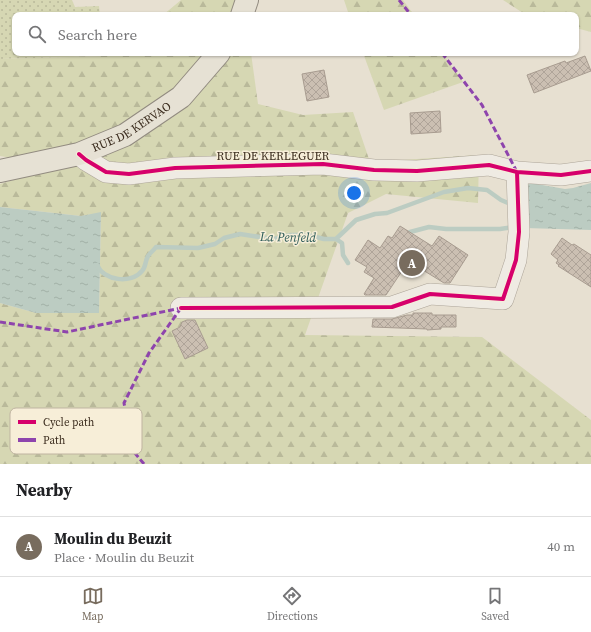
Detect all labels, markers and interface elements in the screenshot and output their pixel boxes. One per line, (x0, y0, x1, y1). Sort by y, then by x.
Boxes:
search box (12, 12, 579, 56)
icon: search (26, 23, 48, 45)
text: Search here (58, 24, 137, 45)
street label: RUE DE KERVAO (89, 98, 174, 156)
street label: RUE DE KERLEGUER (217, 148, 330, 164)
your location (344, 183, 364, 203)
water label: La Penfeld (259, 228, 317, 246)
pin: A (399, 248, 425, 278)
legend (10, 408, 142, 454)
text: Cycle path (43, 415, 95, 430)
text: Path (43, 433, 66, 448)
text: Nearby (16, 478, 72, 502)
text: Moulin du Beuzit (54, 528, 172, 549)
text: A (25, 538, 33, 555)
text: 40 m (547, 538, 575, 555)
text: Place · Moulin du Beuzit (54, 549, 194, 566)
tab: Map (82, 585, 104, 624)
tab: Directions (267, 585, 318, 624)
tab: Saved (481, 585, 509, 624)

